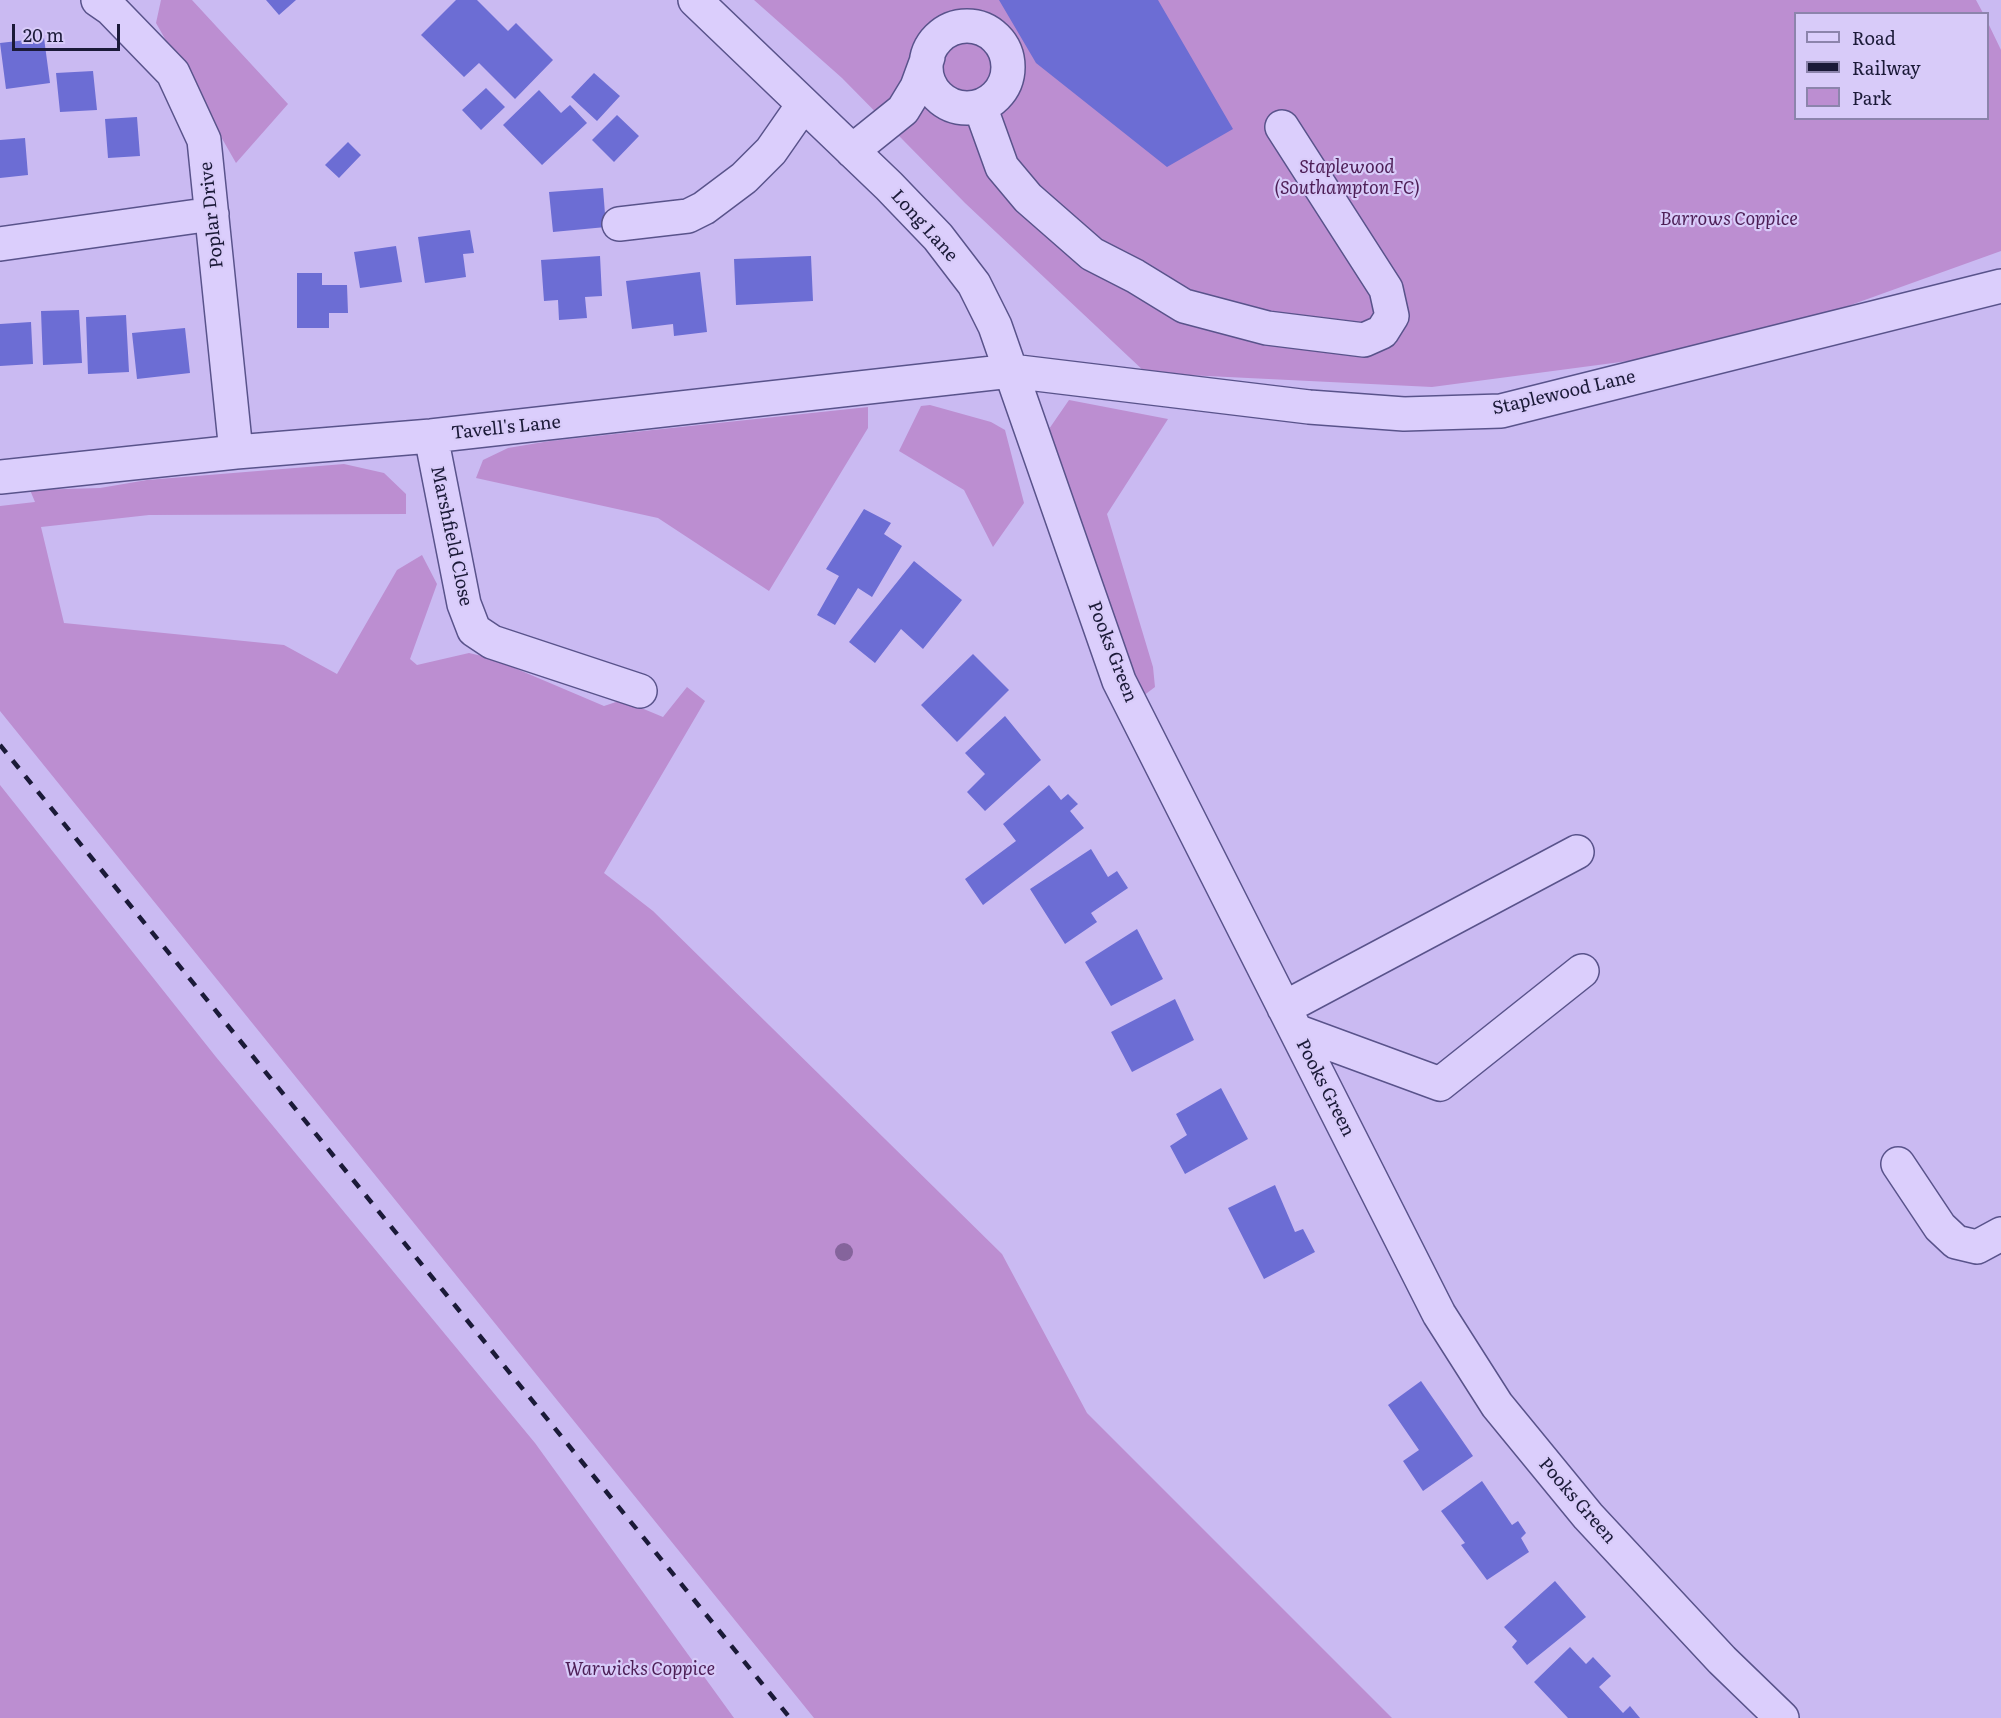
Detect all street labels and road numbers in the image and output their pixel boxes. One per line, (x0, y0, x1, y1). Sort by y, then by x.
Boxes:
street label: Poplar Drive (196, 161, 228, 269)
street label: Long Lane (886, 186, 962, 266)
street label: Staplewood Lane (1490, 366, 1638, 420)
street label: Tavell's Lane (450, 412, 562, 444)
street label: Marshfield Close (426, 464, 476, 608)
street label: Pooks Green (1083, 598, 1141, 706)
street label: Pooks Green (1291, 1036, 1359, 1140)
street label: Pooks Green (1534, 1454, 1620, 1548)

